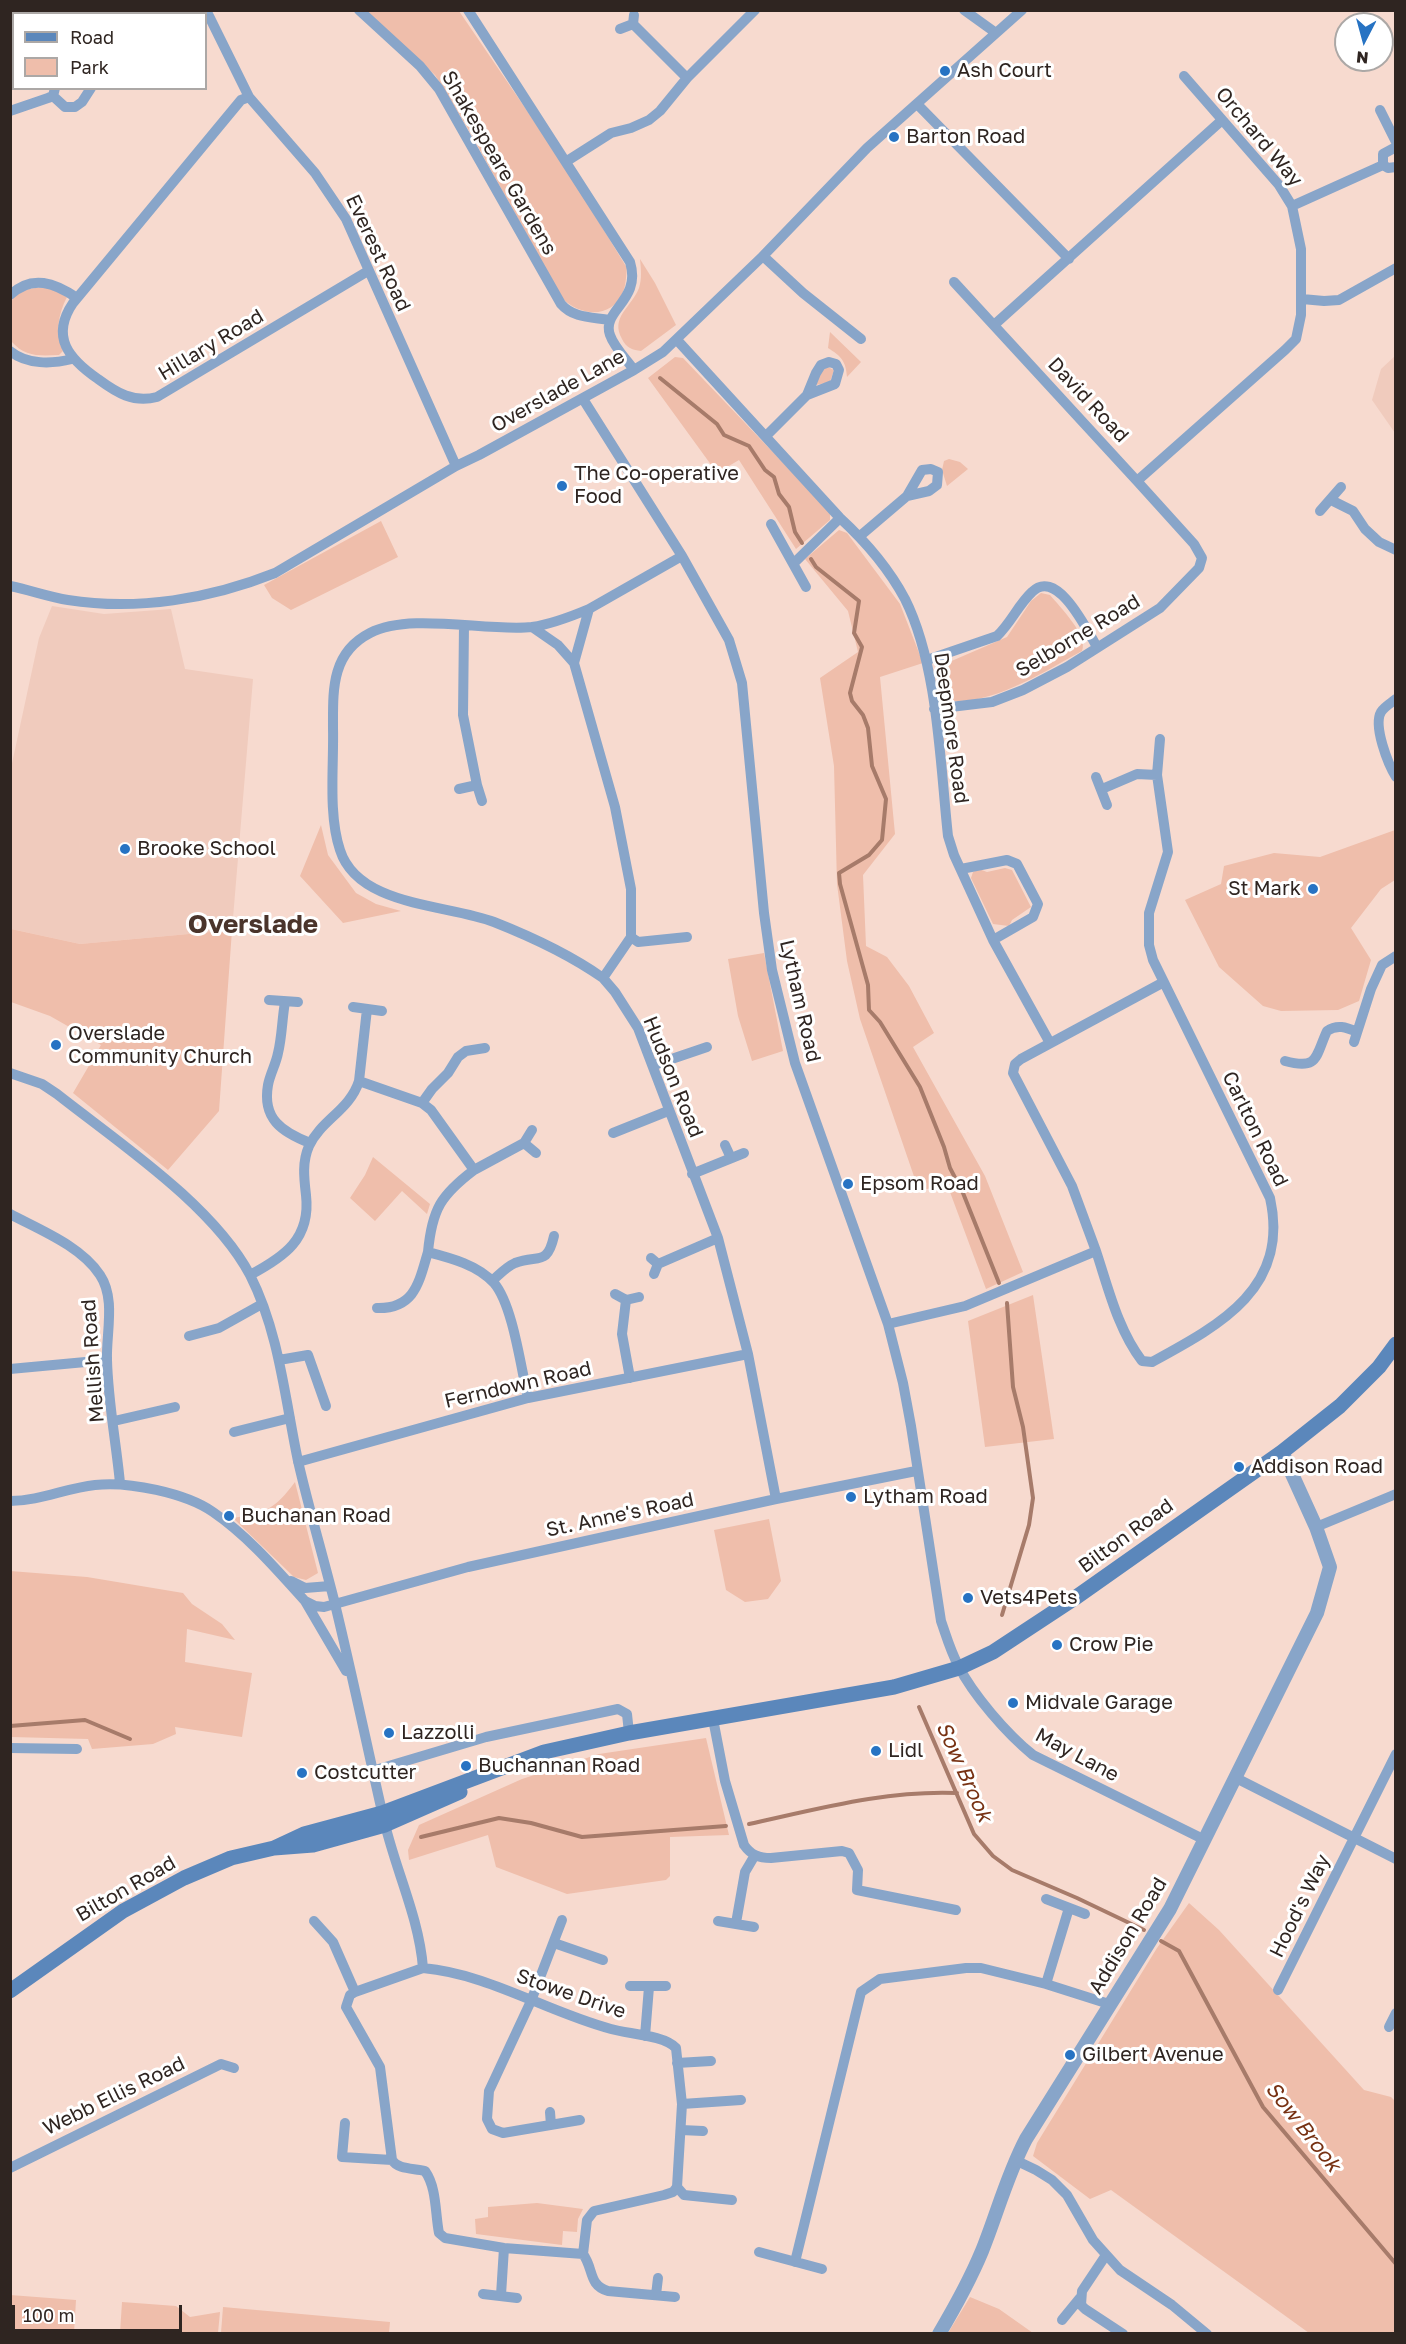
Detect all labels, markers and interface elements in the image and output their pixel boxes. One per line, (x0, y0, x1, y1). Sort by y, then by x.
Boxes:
legend (12, 12, 207, 90)
north arrow (1334, 12, 1394, 72)
text: Road (70, 26, 114, 48)
text: N (1355, 47, 1369, 68)
text: Park (70, 56, 109, 78)
place label: Ash Court (957, 59, 1052, 83)
marker: Ash Court (938, 64, 952, 78)
street label: Shakespeare Gardens (436, 67, 562, 259)
street label: Orchard Way (1211, 82, 1307, 192)
place label: Barton Road (906, 125, 1025, 149)
marker: Barton Road (887, 130, 901, 144)
street label: Everest Road (340, 191, 416, 315)
street label: Hillary Road (154, 304, 268, 386)
street label: Overslade Lane (487, 344, 629, 438)
street label: David Road (1042, 352, 1134, 448)
place label: The Co-operative Food (574, 462, 739, 509)
marker: The Co-operative Food (555, 479, 569, 493)
street label: Selborne Road (1011, 589, 1145, 683)
street label: Deepmore Road (929, 651, 973, 805)
place label: Brooke School (137, 837, 276, 861)
marker: Brooke School (118, 842, 132, 856)
place label: St Mark (1228, 877, 1301, 901)
marker: St Mark (1306, 882, 1320, 896)
district label: Overslade (188, 909, 318, 941)
street label: Lytham Road (774, 937, 826, 1065)
street label: Hudson Road (638, 1013, 708, 1141)
place label: Overslade Community Church (68, 1022, 252, 1069)
marker: Overslade Community Church (49, 1038, 63, 1052)
street label: Carlton Road (1217, 1068, 1293, 1190)
place label: Epsom Road (860, 1172, 979, 1196)
marker: Epsom Road (841, 1177, 855, 1191)
street label: Mellish Road (77, 1298, 109, 1424)
street label: Ferndown Road (442, 1356, 594, 1414)
place label: Addison Road (1251, 1455, 1383, 1479)
marker: Addison Road (1232, 1460, 1246, 1474)
place label: Lytham Road (863, 1485, 988, 1509)
street label: St. Anne's Road (544, 1488, 696, 1542)
marker: Lytham Road (844, 1490, 858, 1504)
street label: Bilton Road (1074, 1494, 1178, 1578)
place label: Buchanan Road (241, 1504, 391, 1528)
marker: Buchanan Road (222, 1509, 236, 1523)
place label: Vets4Pets (980, 1586, 1078, 1610)
marker: Vets4Pets (961, 1591, 975, 1605)
place label: Crow Pie (1069, 1633, 1153, 1657)
marker: Crow Pie (1050, 1638, 1064, 1652)
place label: Midvale Garage (1025, 1691, 1173, 1715)
marker: Midvale Garage (1006, 1696, 1020, 1710)
water label: Sow Brook (931, 1718, 997, 1826)
place label: Lazzolli (401, 1721, 475, 1745)
street label: May Lane (1031, 1723, 1123, 1787)
marker: Lazzolli (382, 1726, 396, 1740)
place label: Lidl (888, 1739, 923, 1763)
marker: Lidl (869, 1744, 883, 1758)
place label: Buchannan Road (478, 1754, 640, 1778)
marker: Buchannan Road (459, 1759, 473, 1773)
place label: Costcutter (314, 1761, 416, 1785)
marker: Costcutter (295, 1766, 309, 1780)
street label: Hood's Way (1265, 1850, 1335, 1962)
street label: Bilton Road (72, 1851, 180, 1927)
street label: Addison Road (1084, 1873, 1172, 1999)
street label: Stowe Drive (513, 1964, 629, 2024)
place label: Gilbert Avenue (1082, 2043, 1224, 2067)
marker: Gilbert Avenue (1063, 2048, 1077, 2062)
street label: Webb Ellis Road (39, 2051, 189, 2141)
water label: Sow Brook (1260, 2077, 1346, 2177)
scale bar (15, 2293, 184, 2331)
text: 100 m (23, 2304, 74, 2326)

